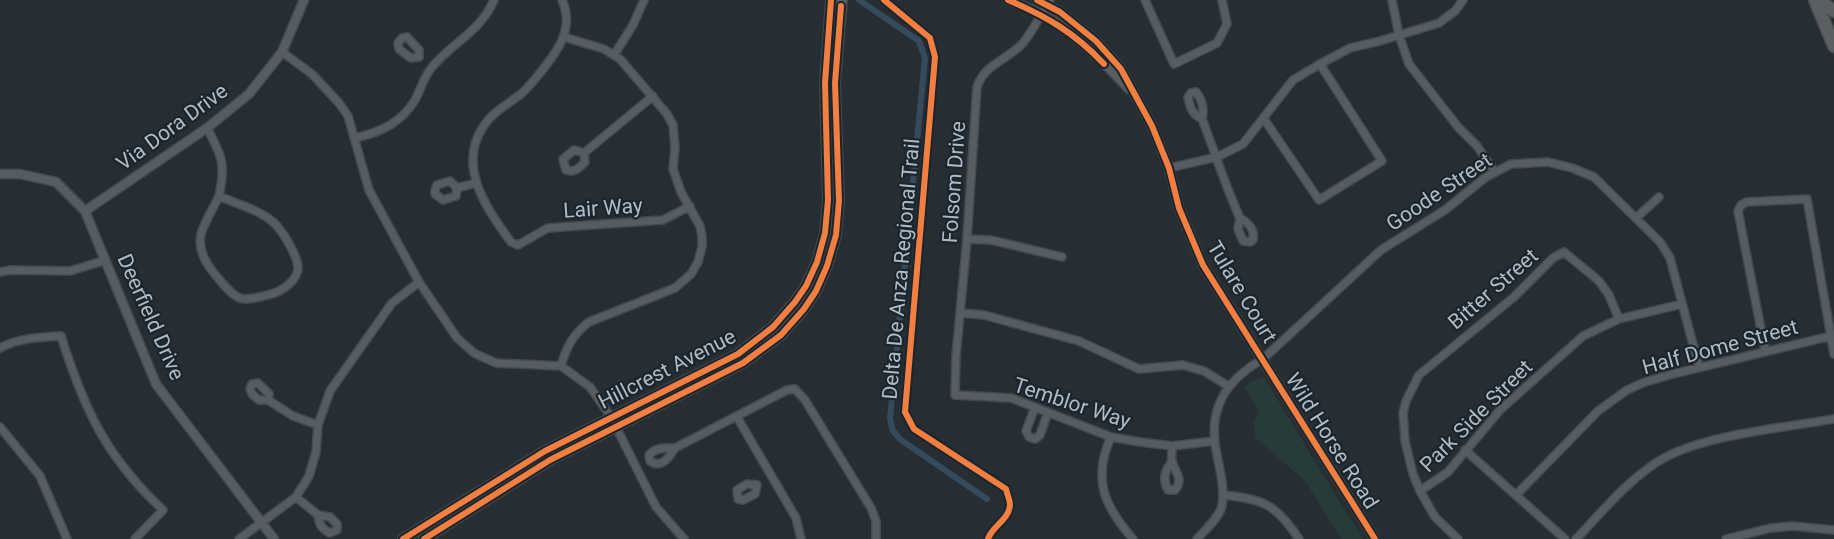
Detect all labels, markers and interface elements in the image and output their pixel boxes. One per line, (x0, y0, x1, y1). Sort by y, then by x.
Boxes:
street label: Via Dora Drive (112, 79, 232, 175)
street label: Folsom Drive (938, 120, 970, 244)
street label: Delta De Anza Regional Trail (878, 137, 924, 401)
street label: Goode Street (1382, 148, 1496, 236)
street label: Lair Way (562, 193, 644, 223)
street label: Tulare Court (1202, 237, 1282, 347)
street label: Bitter Street (1443, 244, 1543, 334)
street label: Deerfield Drive (113, 250, 189, 384)
street label: Half Dome Street (1640, 315, 1800, 379)
street label: Hillcrest Avenue (594, 324, 740, 414)
street label: Park Side Street (1415, 355, 1537, 477)
street label: Wild Horse Road (1281, 369, 1383, 513)
street label: Temblor Way (1010, 373, 1134, 433)

